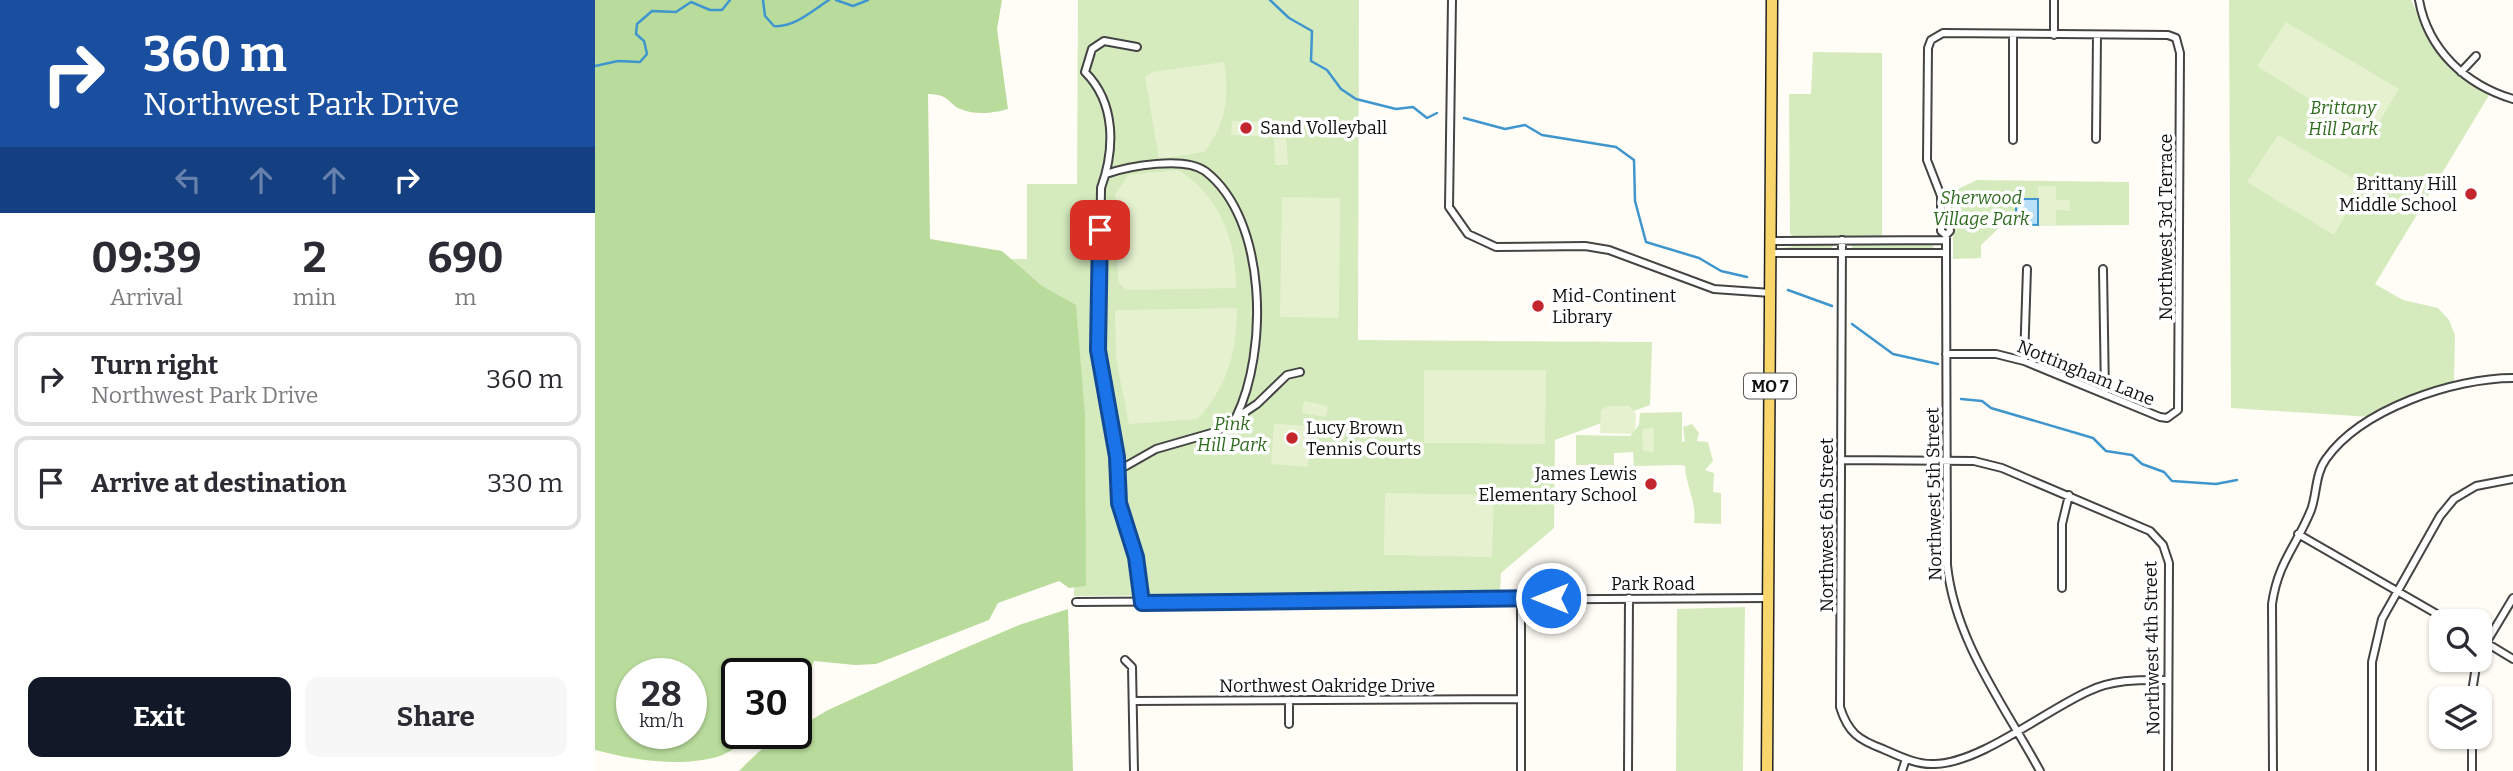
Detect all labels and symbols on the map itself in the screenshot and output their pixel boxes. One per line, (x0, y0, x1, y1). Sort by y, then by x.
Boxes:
park label: Brittany Hill Park (2308, 97, 2378, 140)
place label: Sand Volleyball (1260, 117, 1387, 139)
marker: Sand Volleyball (1238, 120, 1254, 136)
street label: Northwest 3rd Terrace (2155, 134, 2177, 320)
place label: Brittany Hill Middle School (2339, 173, 2457, 216)
marker: Brittany Hill Middle School (2463, 186, 2479, 202)
park label: Sherwood Village Park (1932, 187, 2030, 230)
pin (1070, 200, 1130, 260)
place label: Mid-Continent Library (1552, 285, 1677, 328)
marker: Mid-Continent Library (1530, 298, 1546, 314)
street label: Nottingham Lane (2014, 335, 2158, 411)
road number: MO 7 (1744, 374, 1796, 398)
street label: Northwest 5th Street (1921, 407, 1947, 581)
park label: Pink Hill Park (1197, 413, 1267, 456)
place label: Lucy Brown Tennis Courts (1306, 417, 1421, 460)
marker: Lucy Brown Tennis Courts (1284, 430, 1300, 446)
street label: Northwest 6th Street (1816, 437, 1838, 612)
place label: James Lewis Elementary School (1478, 463, 1637, 506)
marker: James Lewis Elementary School (1643, 476, 1659, 492)
street label: Northwest 4th Street (2139, 560, 2165, 735)
position arrow (1514, 561, 1588, 635)
street label: Park Road (1611, 573, 1695, 595)
speed limit sign: 30 (721, 658, 812, 749)
street label: Northwest Oakridge Drive (1219, 675, 1435, 697)

